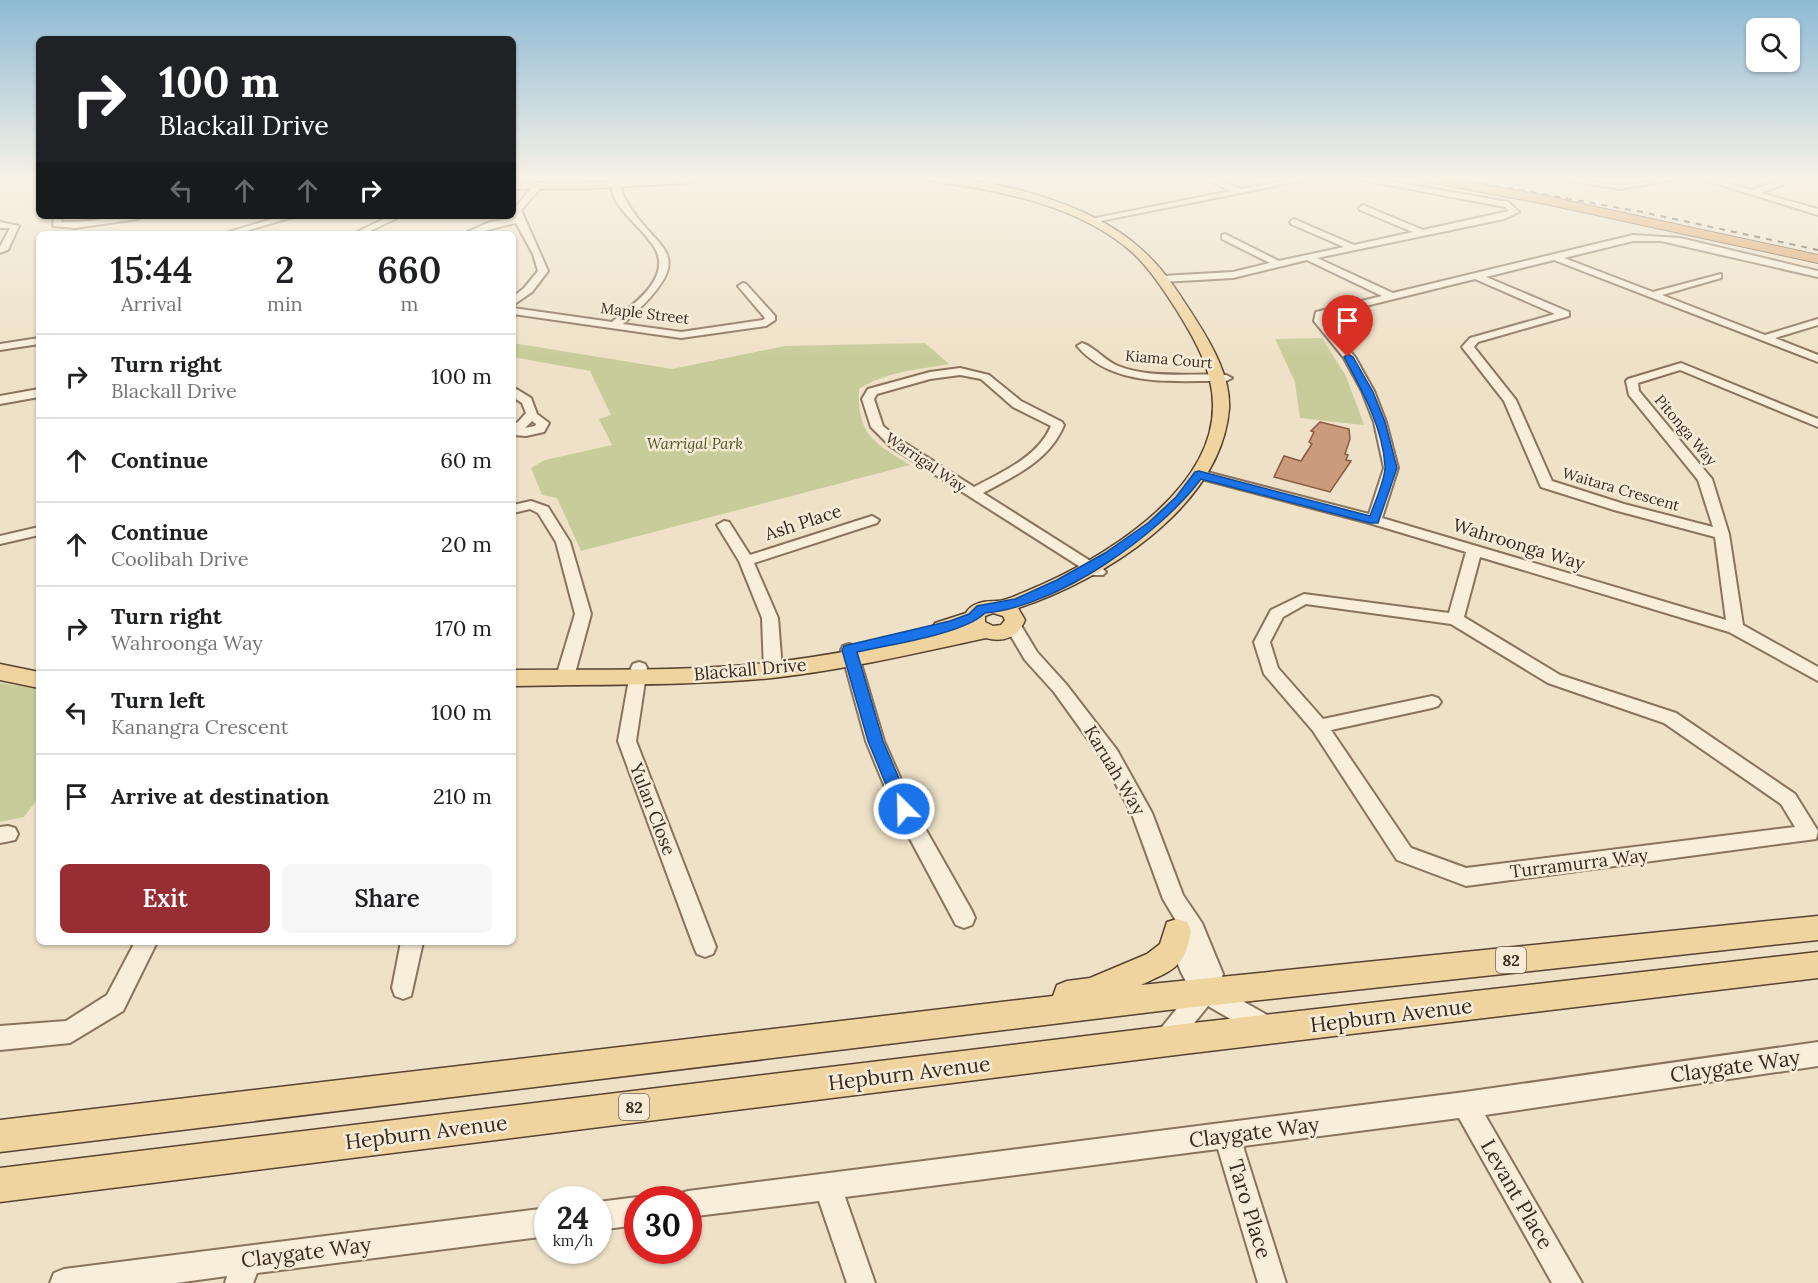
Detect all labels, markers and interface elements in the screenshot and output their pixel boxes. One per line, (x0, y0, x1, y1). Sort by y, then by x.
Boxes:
map controls (1746, 18, 1800, 72)
button: search (1746, 18, 1800, 72)
text: 100 m (159, 55, 279, 109)
icon: right (60, 60, 138, 138)
text: Blackall Drive (159, 108, 329, 142)
icon: left (165, 174, 198, 207)
icon: ahead (228, 174, 261, 207)
icon: ahead (291, 174, 324, 207)
icon: right (354, 174, 387, 207)
text: 15:44 (111, 247, 193, 293)
text: 2 (275, 247, 295, 293)
text: 660 (377, 247, 441, 293)
text: Arrival (121, 291, 182, 316)
text: min (267, 291, 303, 316)
text: m (400, 291, 418, 316)
pin (1322, 295, 1373, 357)
street label: Maple Street (600, 298, 691, 328)
icon: arrive (1331, 304, 1364, 337)
street label: Kiama Court (1124, 346, 1214, 372)
text: Turn right (111, 350, 222, 378)
icon: right (60, 360, 93, 393)
text: 100 m (431, 362, 492, 390)
text: Blackall Drive (111, 378, 237, 403)
street label: Pitonga Way (1651, 391, 1721, 470)
street label: Warrigal Way (882, 428, 970, 496)
park label: Warrigal Park (647, 434, 743, 453)
icon: ahead (60, 444, 93, 477)
text: Continue (111, 446, 208, 474)
text: 60 m (440, 446, 492, 474)
street label: Waitara Crescent (1560, 463, 1682, 515)
street label: Ash Place (761, 499, 845, 546)
street label: Wahroonga Way (1450, 513, 1588, 575)
text: Continue (111, 518, 208, 546)
icon: ahead (60, 528, 93, 561)
text: 20 m (441, 530, 492, 558)
text: Coolibah Drive (111, 546, 249, 571)
text: Turn right (111, 602, 222, 630)
icon: right (60, 612, 93, 645)
text: 170 m (435, 614, 492, 642)
text: Wahroonga Way (111, 630, 263, 655)
street label: Blackall Drive (693, 653, 808, 685)
text: Turn left (111, 686, 205, 714)
icon: left (60, 696, 93, 729)
text: 100 m (431, 698, 492, 726)
text: Kanangra Crescent (111, 714, 288, 739)
street label: Karuah Way (1079, 721, 1151, 820)
street label: Yulan Close (624, 759, 681, 859)
position arrow (872, 777, 936, 841)
icon: arrive (60, 780, 93, 813)
text: Arrive at destination (111, 782, 329, 810)
text: 210 m (433, 782, 492, 810)
street label: Turramurra Way (1509, 843, 1650, 883)
button: Exit (60, 864, 270, 933)
button: Share (282, 864, 492, 933)
road number: 82 (1496, 947, 1526, 973)
street label: Hepburn Avenue (1308, 992, 1474, 1038)
street label: Claygate Way (1668, 1044, 1802, 1088)
street label: Hepburn Avenue (826, 1050, 992, 1096)
road number: 82 (619, 1094, 649, 1120)
street label: Hepburn Avenue (343, 1109, 509, 1155)
street label: Claygate Way (1187, 1111, 1321, 1153)
street label: Levant Place (1475, 1134, 1559, 1254)
street label: Taro Place (1222, 1156, 1278, 1262)
speed limit sign: 30 (624, 1186, 702, 1264)
text: 24 (557, 1199, 589, 1237)
street label: Claygate Way (239, 1231, 373, 1273)
text: km/h (553, 1231, 593, 1250)

